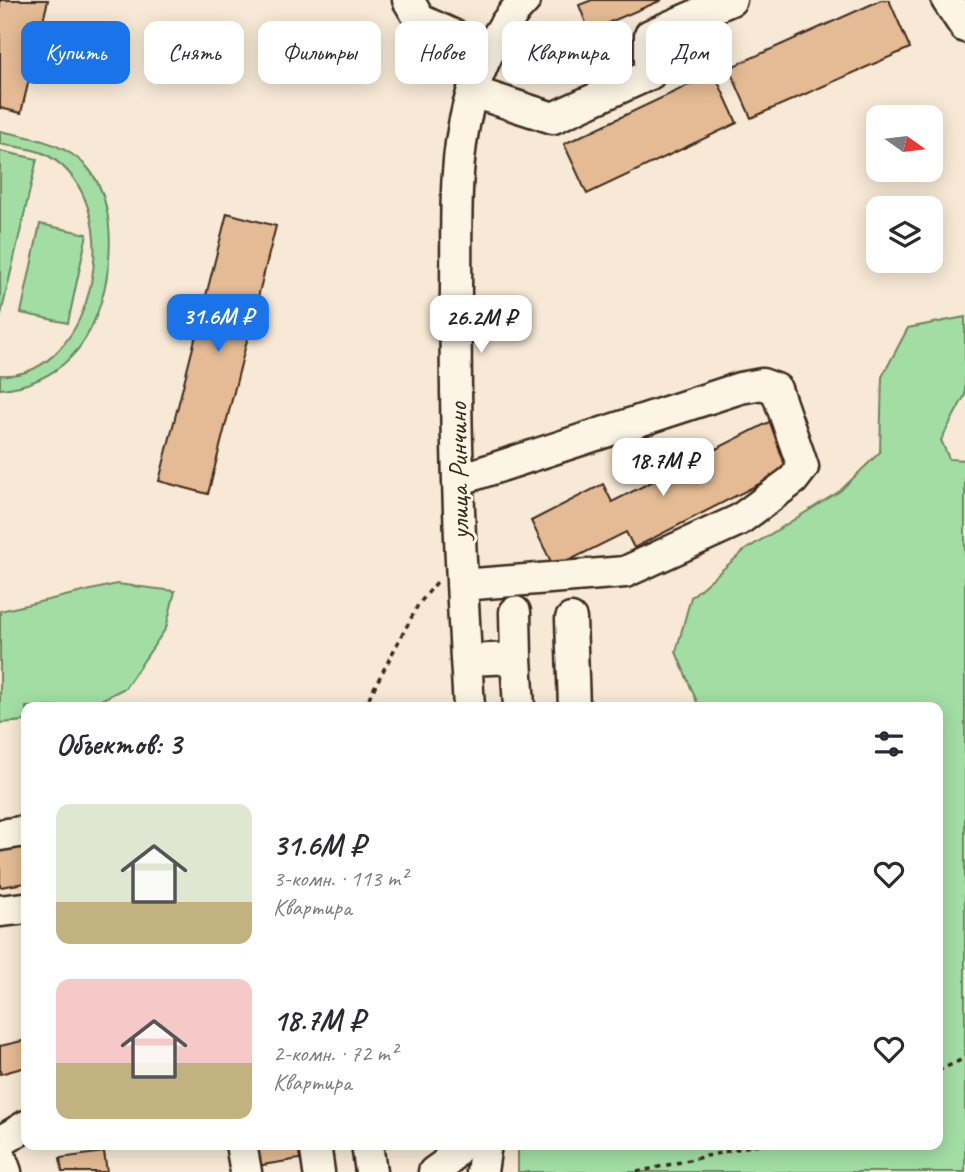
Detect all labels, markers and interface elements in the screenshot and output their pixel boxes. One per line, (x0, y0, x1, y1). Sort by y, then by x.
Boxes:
chip: Купить (21, 21, 130, 84)
chip: Снять (144, 21, 244, 84)
chip: Фильтры (258, 21, 381, 84)
chip: Новое (395, 21, 488, 84)
chip: Квартира (502, 21, 632, 84)
chip: Дом (646, 21, 732, 84)
north arrow (866, 105, 943, 182)
map controls (866, 105, 943, 273)
button: layers (866, 196, 943, 273)
pin: 31.6M ₽ (153, 294, 283, 354)
pin: 26.2M ₽ (416, 296, 546, 355)
text: 31.6M ₽ (183, 302, 253, 331)
text: 26.2M ₽ (446, 303, 516, 332)
street label: улица Ринчино (439, 400, 477, 542)
pin: 18.7M ₽ (598, 438, 728, 498)
text: 18.7M ₽ (628, 446, 698, 475)
text: Объектов: 3 (56, 725, 181, 763)
icon: filters (870, 725, 908, 763)
text: 31.6M ₽ (273, 826, 365, 864)
icon: home (112, 832, 196, 916)
icon: heart (870, 855, 908, 893)
text: 3-комн. · 113 m² (273, 864, 407, 893)
text: Квартира (273, 893, 351, 922)
text: 18.7M ₽ (273, 1001, 364, 1039)
icon: home (112, 1007, 196, 1091)
icon: heart (870, 1030, 908, 1068)
text: 2-комн. · 72 m² (273, 1039, 397, 1068)
text: Квартира (273, 1068, 351, 1097)

